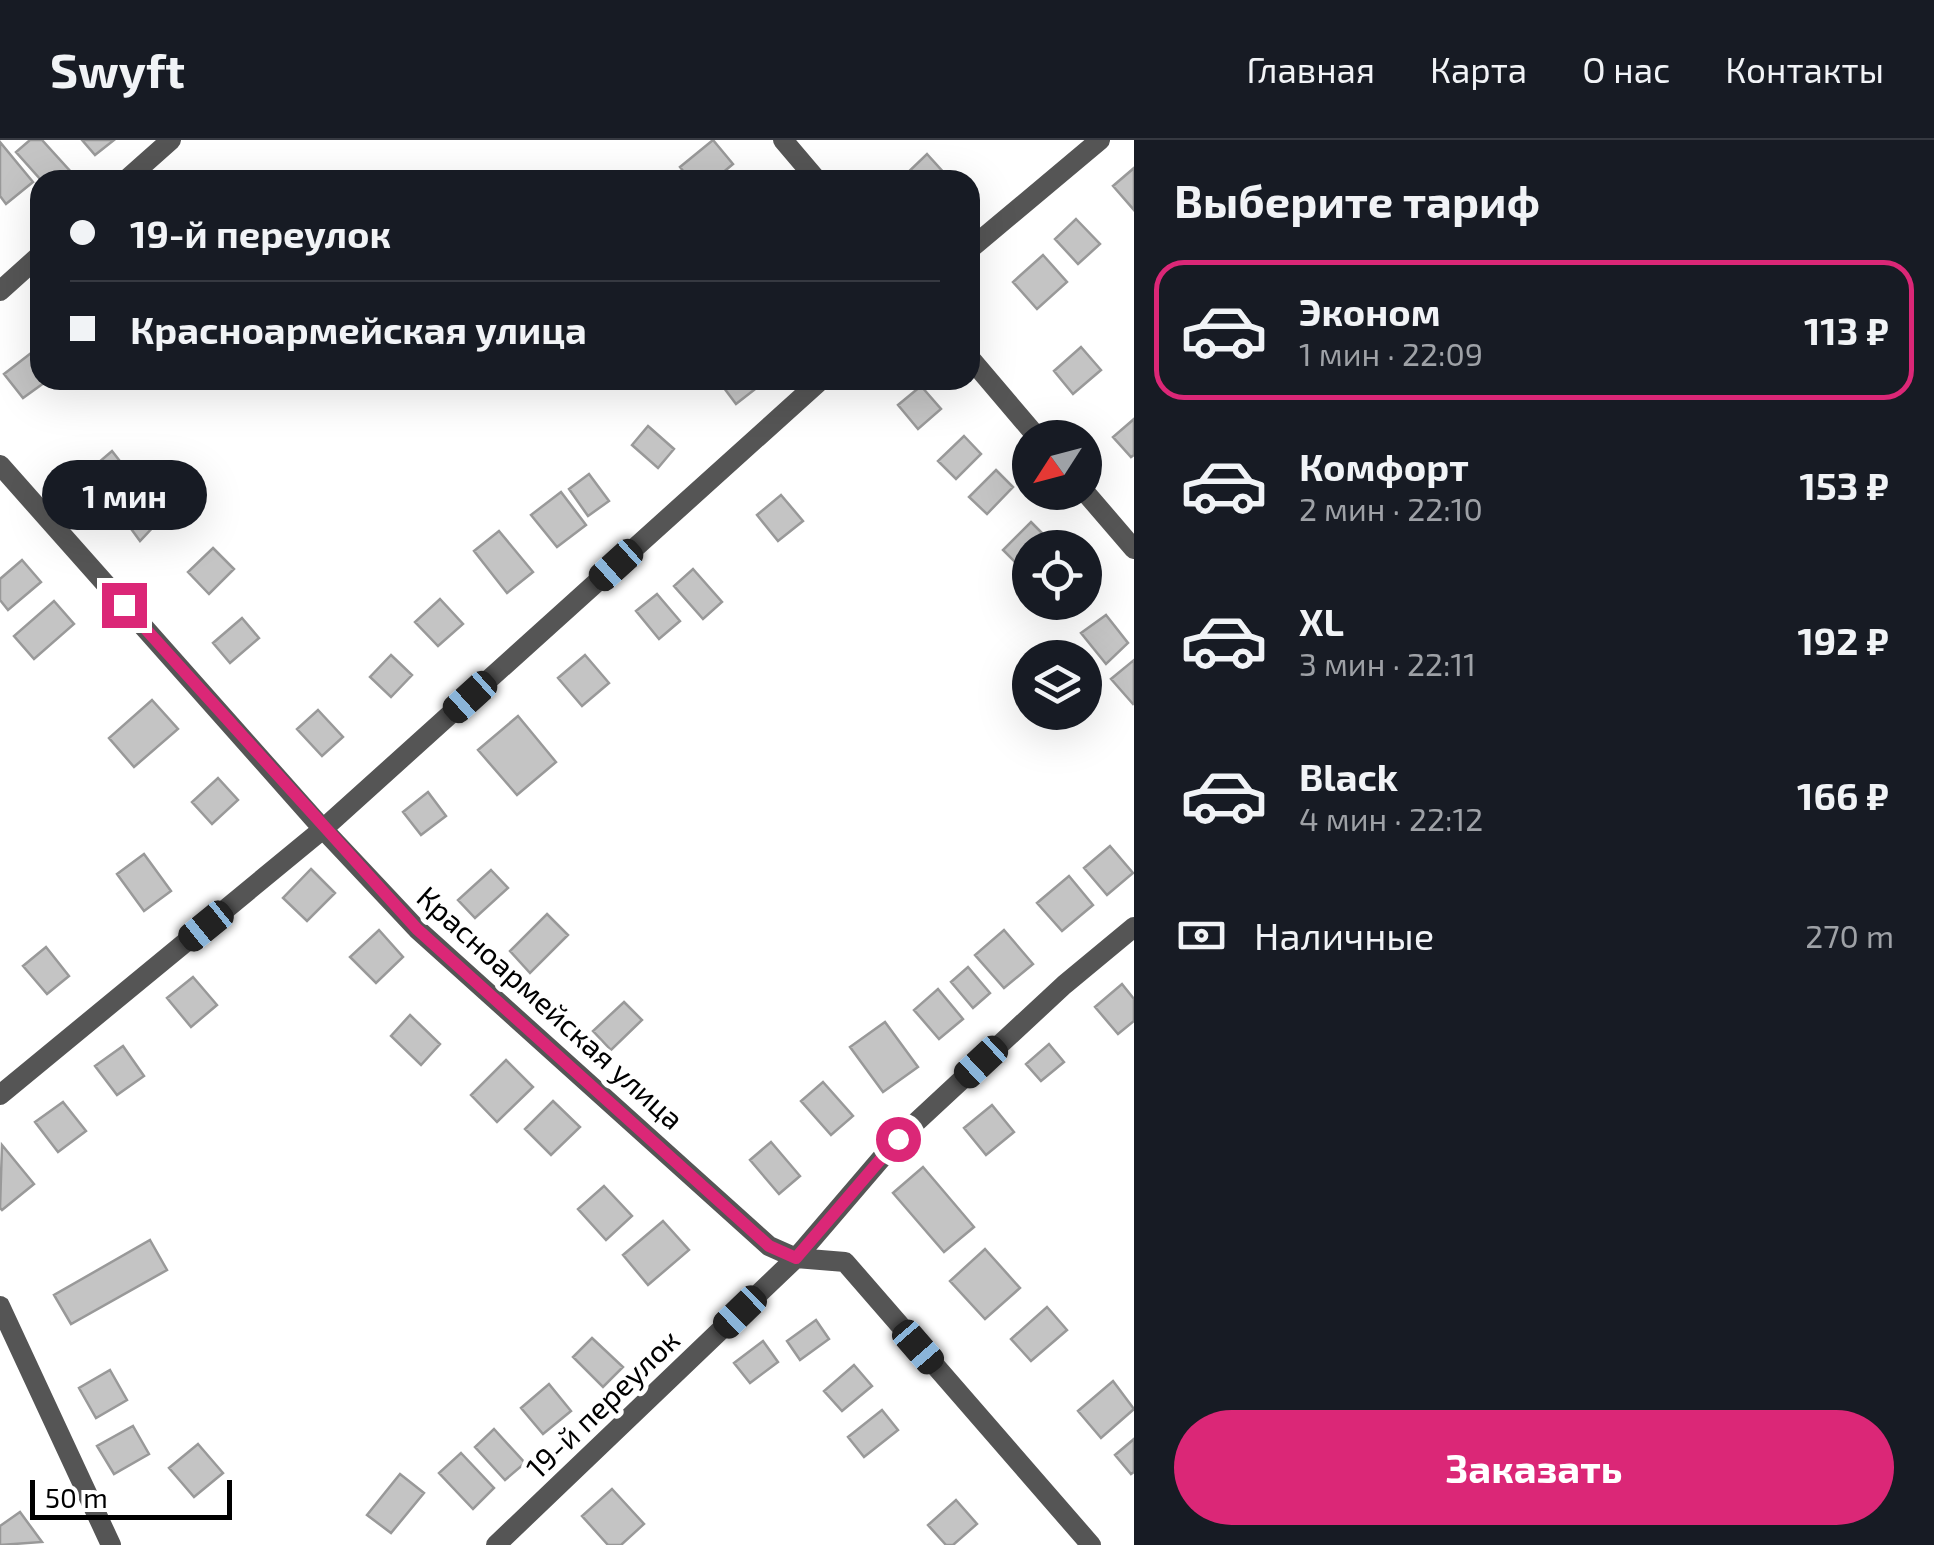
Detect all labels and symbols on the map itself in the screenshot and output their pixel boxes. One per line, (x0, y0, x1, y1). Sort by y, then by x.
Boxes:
north arrow (1012, 420, 1102, 510)
callout: 1 мин (42, 460, 206, 530)
car (584, 534, 648, 596)
route end (102, 583, 147, 628)
car (438, 666, 502, 728)
street label: Красноармейская улица (410, 878, 692, 1137)
car (173, 895, 239, 957)
car (949, 1031, 1013, 1093)
route start (876, 1117, 921, 1162)
car (708, 1280, 772, 1344)
car (887, 1315, 949, 1379)
street label: 19-й переулок (518, 1321, 687, 1486)
scale bar (30, 1475, 232, 1520)

